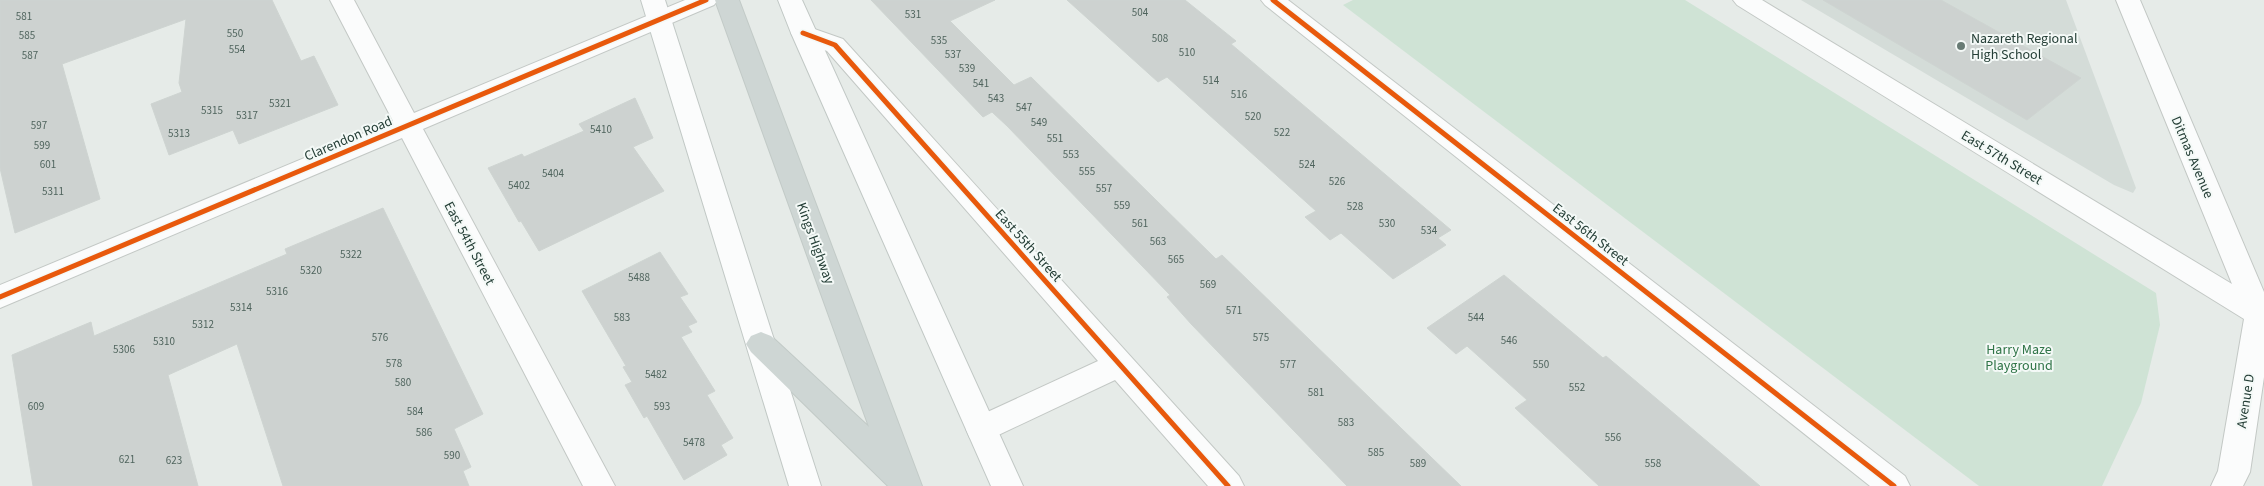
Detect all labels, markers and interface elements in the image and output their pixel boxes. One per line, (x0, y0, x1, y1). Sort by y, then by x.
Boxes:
house number: 504 (1132, 5, 1149, 20)
house number: 531 (905, 7, 921, 22)
house number: 581 (16, 9, 32, 24)
house number: 550 (227, 26, 243, 41)
house number: 585 (19, 28, 35, 43)
place label: Nazareth Regional High School (1971, 29, 2078, 65)
house number: 508 (1152, 31, 1169, 46)
house number: 535 (931, 33, 947, 48)
marker: Nazareth Regional High School (1955, 40, 1967, 52)
house number: 554 (229, 42, 246, 57)
house number: 510 (1179, 45, 1195, 60)
house number: 537 (945, 47, 961, 62)
house number: 587 (22, 48, 38, 63)
house number: 539 (959, 61, 975, 76)
house number: 514 (1203, 73, 1220, 88)
house number: 541 (973, 76, 989, 91)
house number: 516 (1231, 87, 1248, 102)
house number: 543 (988, 91, 1004, 106)
house number: 5321 (269, 96, 291, 111)
house number: 547 (1016, 100, 1032, 115)
house number: 5315 (201, 103, 223, 118)
house number: 5317 (236, 108, 258, 123)
house number: 520 (1245, 109, 1261, 124)
street label: Clarendon Road (301, 111, 395, 166)
street label: Ditmas Avenue (2166, 113, 2218, 202)
house number: 549 (1031, 115, 1047, 130)
house number: 597 (31, 118, 47, 133)
house number: 5410 (590, 122, 612, 137)
house number: 522 (1274, 125, 1290, 140)
house number: 5313 (168, 126, 190, 141)
street label: East 57th Street (1957, 126, 2046, 190)
house number: 551 (1047, 131, 1063, 146)
house number: 599 (34, 138, 50, 153)
house number: 553 (1063, 147, 1079, 162)
house number: 601 (40, 157, 56, 172)
house number: 524 (1299, 157, 1316, 172)
house number: 555 (1079, 164, 1095, 179)
house number: 5404 (542, 166, 564, 181)
house number: 526 (1329, 174, 1346, 189)
house number: 5402 (508, 178, 530, 193)
house number: 557 (1096, 181, 1112, 196)
house number: 5311 (42, 184, 64, 199)
street label: East 54th Street (439, 198, 500, 289)
house number: 559 (1114, 198, 1130, 213)
house number: 528 (1347, 199, 1364, 214)
street label: East 56th Street (1548, 199, 1633, 271)
street label: Kings Highway (791, 200, 839, 287)
street label: East 55th Street (990, 205, 1067, 287)
house number: 561 (1132, 216, 1148, 231)
house number: 530 (1379, 216, 1395, 231)
house number: 534 (1421, 223, 1438, 238)
house number: 563 (1150, 234, 1166, 249)
house number: 5322 (340, 247, 362, 262)
house number: 565 (1168, 252, 1184, 267)
house number: 5320 (300, 263, 322, 278)
house number: 5488 (628, 270, 650, 285)
house number: 569 (1200, 277, 1216, 292)
house number: 5316 (266, 284, 288, 299)
house number: 5314 (230, 300, 252, 315)
house number: 571 (1226, 303, 1242, 318)
house number: 583 (614, 310, 630, 325)
house number: 544 (1468, 310, 1485, 325)
house number: 5312 (192, 317, 214, 332)
house number: 576 (372, 330, 389, 345)
house number: 575 (1253, 330, 1269, 345)
house number: 546 (1501, 333, 1518, 348)
house number: 5310 (153, 334, 175, 349)
park label: Harry Maze Playground (1985, 340, 2053, 376)
house number: 5306 (113, 342, 135, 357)
house number: 578 (386, 356, 403, 371)
house number: 577 (1280, 357, 1296, 372)
house number: 550 (1533, 357, 1549, 372)
house number: 5482 (645, 367, 667, 382)
street label: Avenue D (2232, 373, 2260, 430)
house number: 580 (395, 375, 411, 390)
house number: 552 (1569, 380, 1585, 395)
house number: 581 (1308, 385, 1324, 400)
house number: 609 (28, 399, 44, 414)
house number: 593 (654, 399, 670, 414)
house number: 584 (407, 404, 424, 419)
house number: 583 (1338, 415, 1354, 430)
house number: 586 (416, 425, 433, 440)
house number: 556 (1605, 430, 1622, 445)
house number: 5478 (683, 435, 705, 450)
house number: 585 (1368, 445, 1384, 460)
house number: 590 (444, 448, 460, 463)
house number: 621 (119, 452, 135, 467)
house number: 623 (166, 453, 182, 468)
house number: 589 (1410, 456, 1426, 471)
house number: 558 (1645, 456, 1662, 471)

